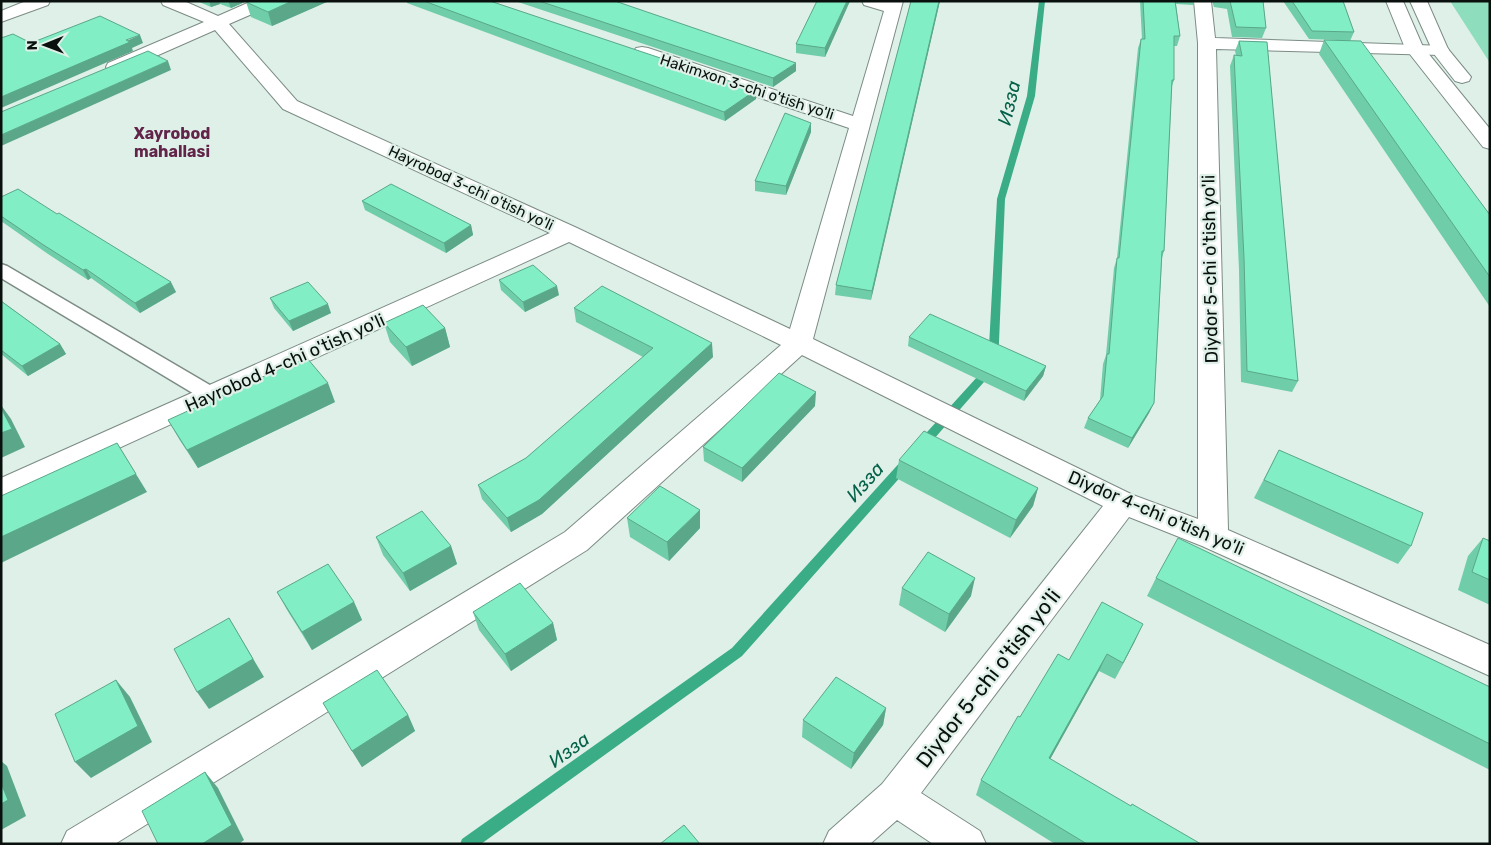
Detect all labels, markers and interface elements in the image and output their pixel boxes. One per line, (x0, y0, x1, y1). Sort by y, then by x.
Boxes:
north arrow (20, 20, 70, 70)
text: N (24, 40, 41, 50)
street label: Hakimxon 3-chi o'tish yo'li (658, 50, 836, 124)
water label: Изза (993, 78, 1025, 128)
district label: Xayrobod mahallasi (134, 124, 210, 161)
street label: Hayrobod 3-chi o'tish yo'li (386, 142, 556, 234)
street label: Diydor 5-chi o'tish yo'li (1197, 175, 1223, 363)
street label: Hayrobod 4-chi o'tish yo'li (182, 309, 388, 417)
water label: Изза (841, 457, 889, 507)
street label: Diydor 4-chi o'tish yo'li (1065, 466, 1247, 560)
street label: Diydor 5-chi o'tish yo'li (910, 584, 1066, 772)
water label: Изза (544, 727, 594, 773)

